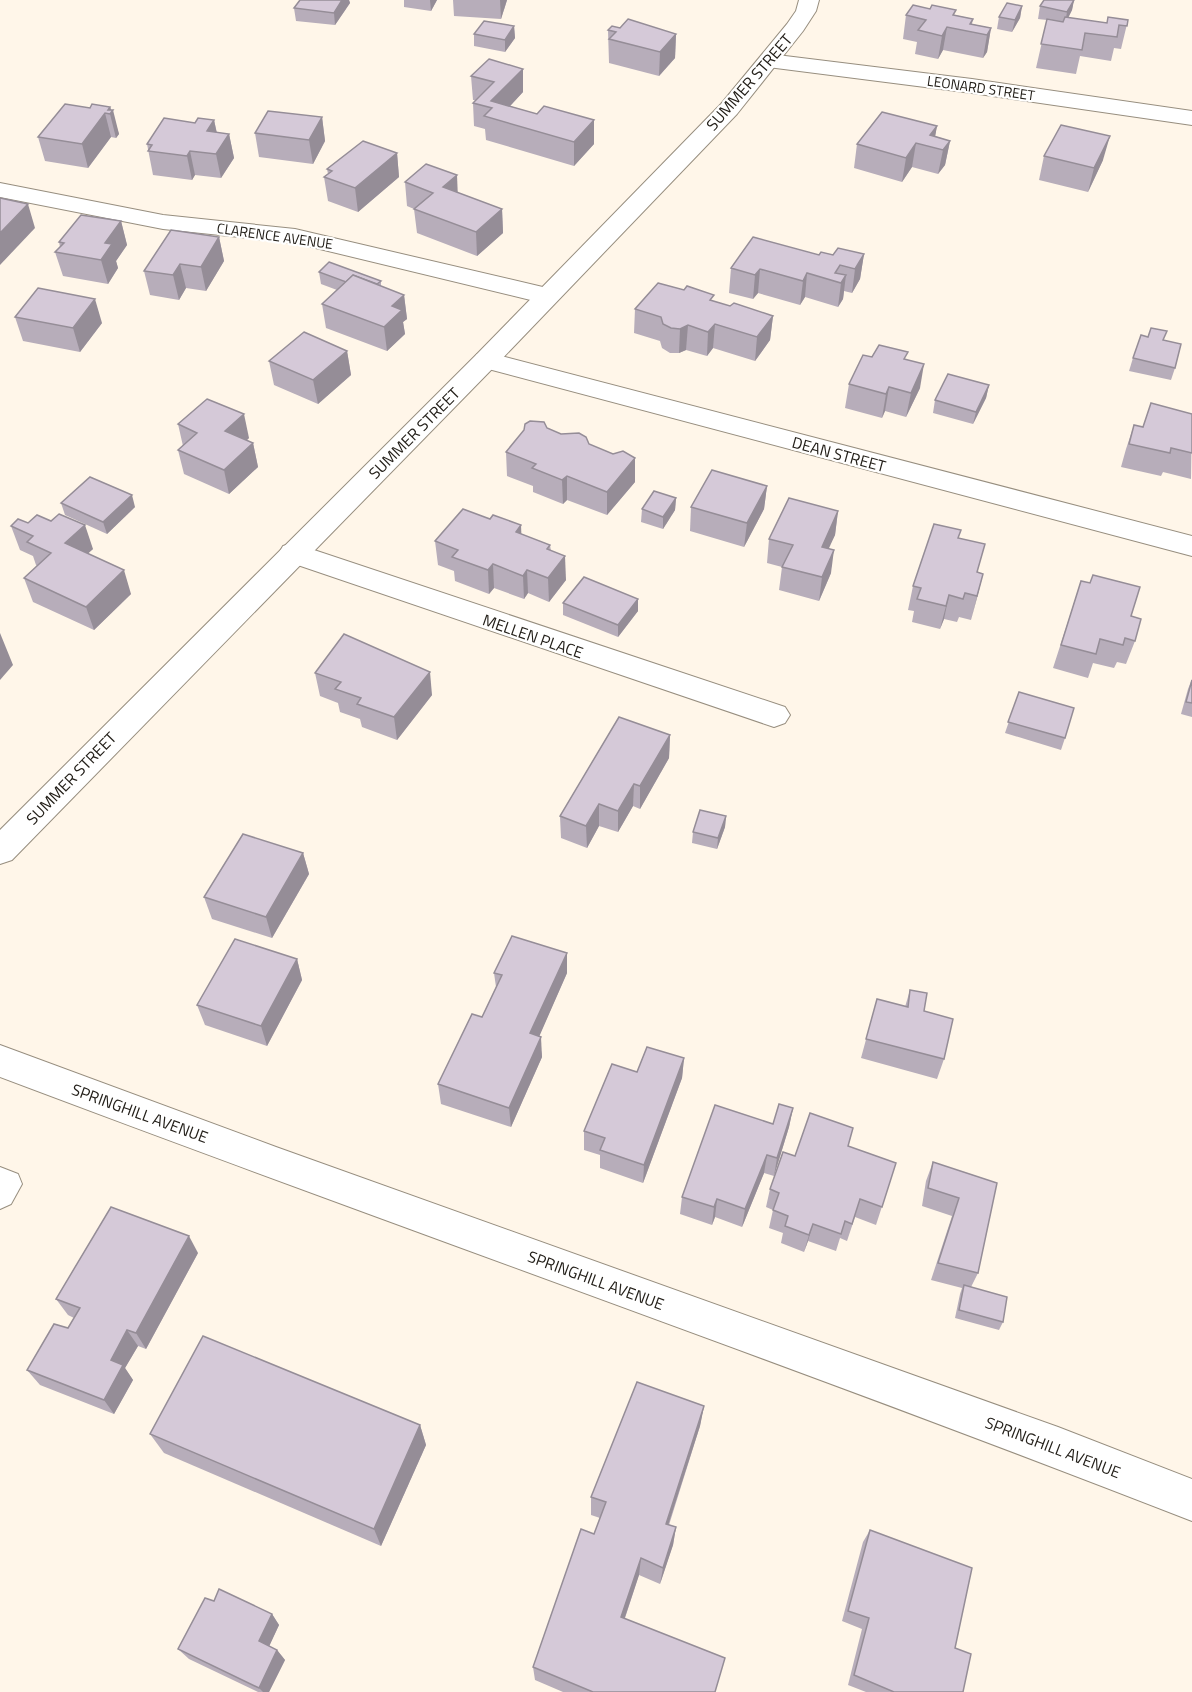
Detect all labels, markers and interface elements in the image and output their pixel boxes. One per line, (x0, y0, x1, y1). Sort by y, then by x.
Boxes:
street label: SUMMER STREET (700, 28, 798, 136)
street label: LEONARD STREET (926, 70, 1037, 106)
street label: CLARENCE AVENUE (216, 217, 335, 254)
street label: SUMMER STREET (363, 381, 466, 484)
street label: DEAN STREET (789, 430, 889, 478)
street label: MELLEN PLACE (480, 608, 587, 664)
street label: SUMMER STREET (20, 726, 122, 830)
street label: SPRINGHILL AVENUE (69, 1077, 212, 1149)
street label: SPRINGHILL AVENUE (525, 1244, 668, 1316)
street label: SPRINGHILL AVENUE (982, 1410, 1124, 1484)

